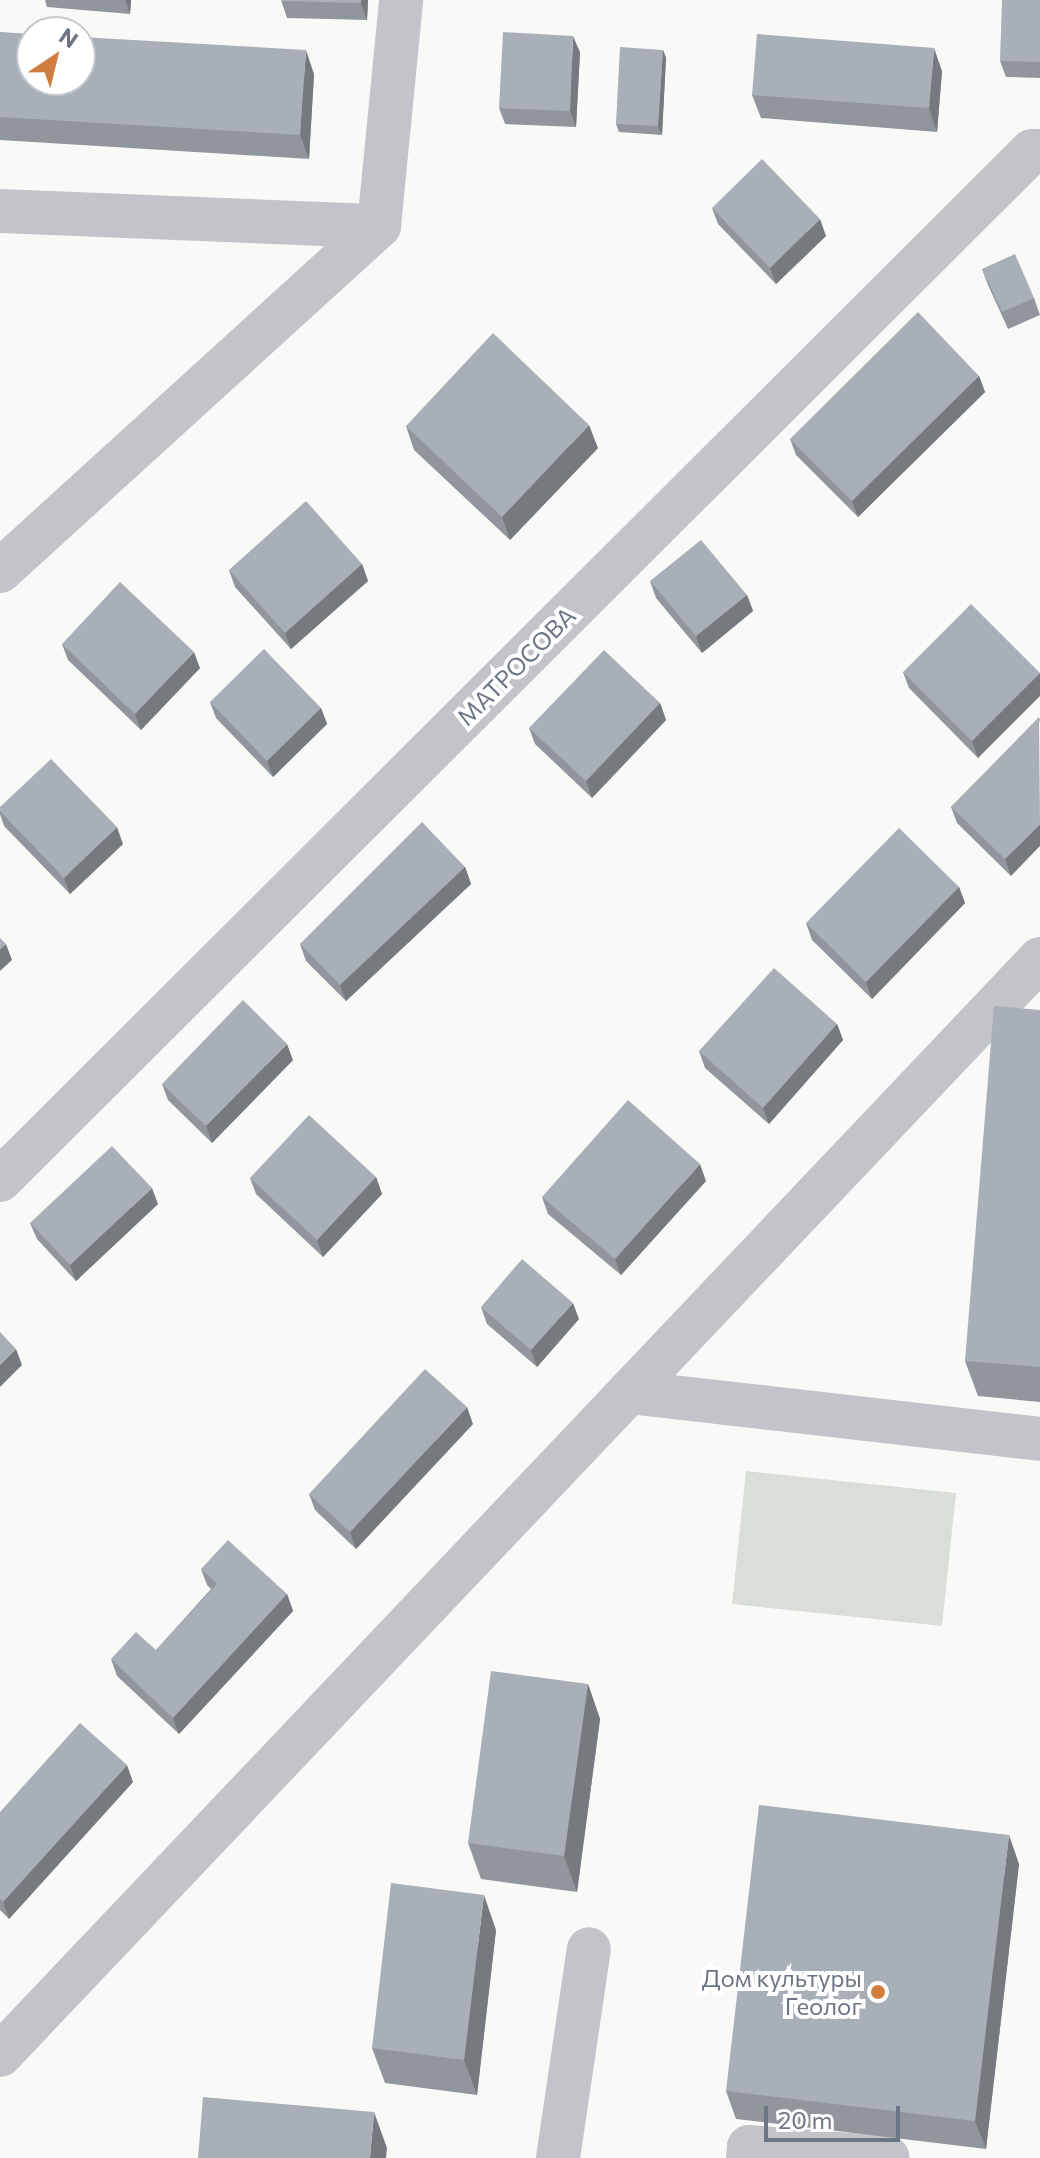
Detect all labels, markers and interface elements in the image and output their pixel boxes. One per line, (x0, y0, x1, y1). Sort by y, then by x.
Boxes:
north arrow (16, 16, 96, 96)
text: N (54, 22, 83, 53)
street label: МАТРОСОВА (451, 601, 581, 731)
place label: Дом культуры Геолог (702, 1964, 862, 2020)
marker: Дом культуры Геолог (869, 1983, 887, 2001)
scale bar (768, 2090, 904, 2140)
text: 20 m (778, 2105, 832, 2134)

